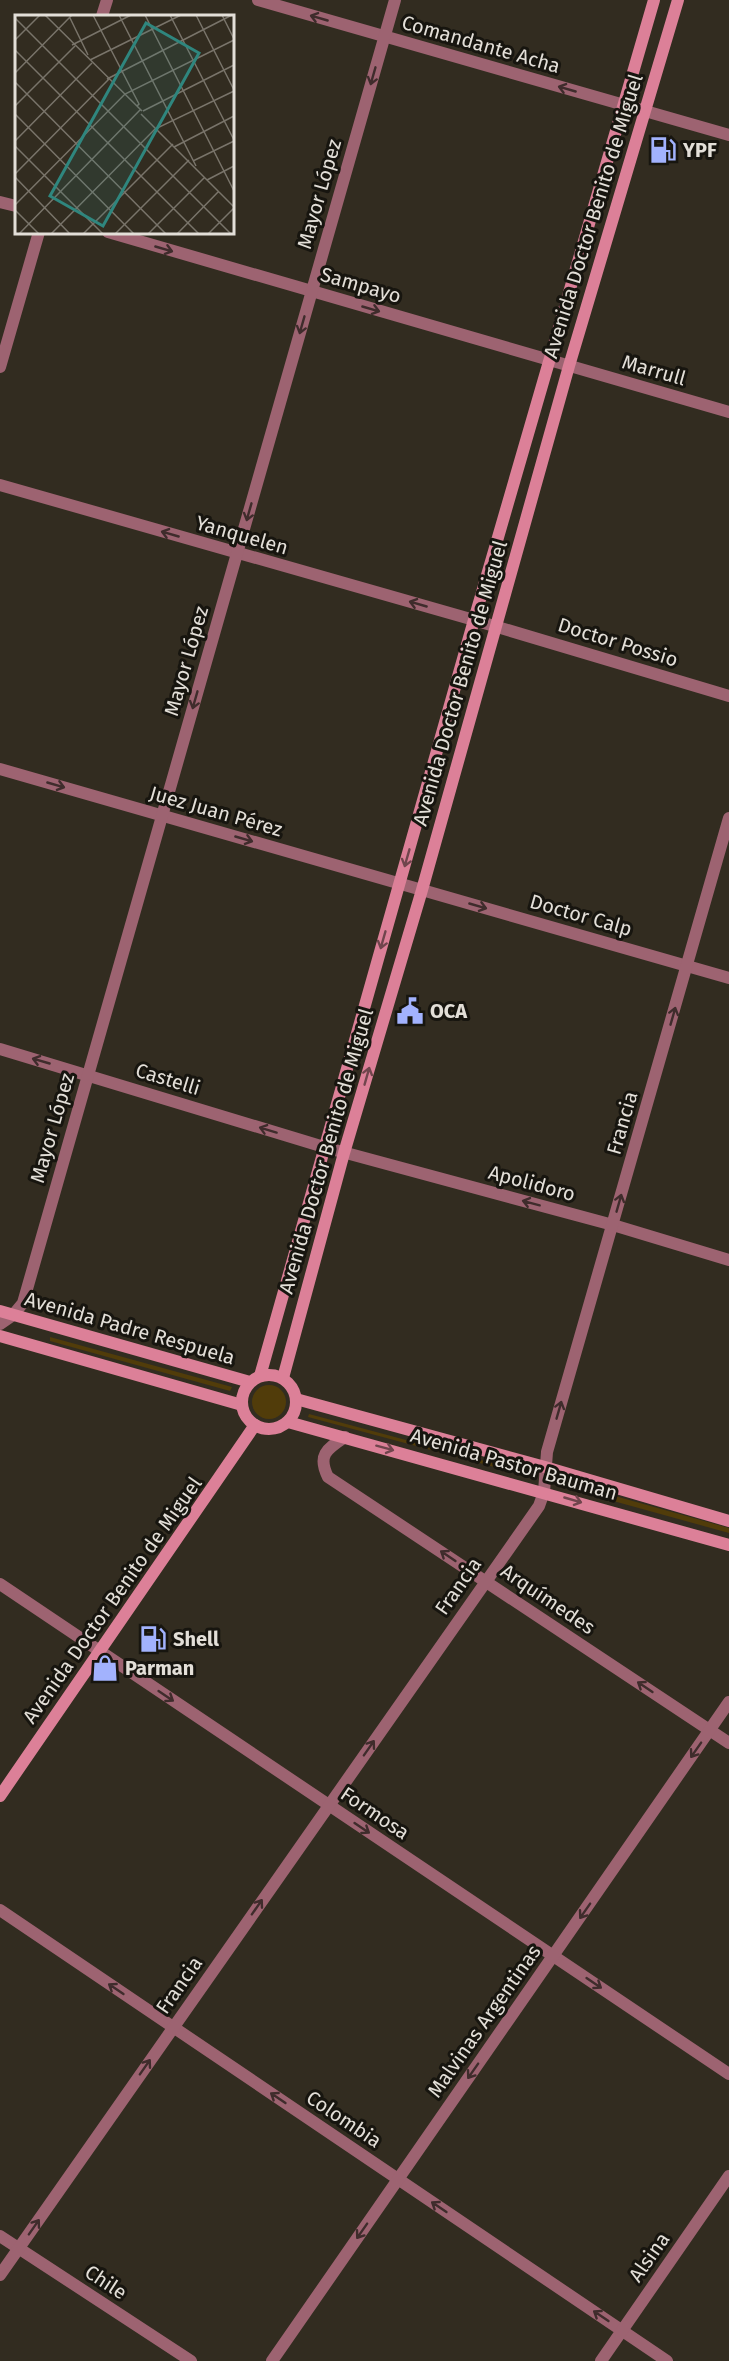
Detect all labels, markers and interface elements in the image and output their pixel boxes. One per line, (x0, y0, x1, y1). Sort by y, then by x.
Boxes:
street label: Comandante Acha (399, 10, 563, 78)
one-way arrow (310, 12, 329, 23)
inset map (15, 15, 234, 234)
one-way arrow (367, 67, 378, 86)
street label: Avenida Doctor Benito de Miguel (538, 71, 648, 361)
one-way arrow (558, 83, 577, 94)
fuel station icon: YPF (648, 135, 678, 165)
street label: Mayor López (292, 136, 346, 252)
place label: YPF (682, 138, 717, 162)
one-way arrow (154, 244, 173, 255)
street label: Sampayo (318, 262, 404, 308)
one-way arrow (362, 304, 381, 315)
one-way arrow (296, 315, 308, 334)
street label: Marrull (619, 349, 689, 391)
one-way arrow (243, 502, 254, 521)
street label: Yanquelen (193, 510, 291, 560)
one-way arrow (161, 528, 180, 539)
street label: Avenida Doctor Benito de Miguel (408, 537, 512, 828)
one-way arrow (409, 598, 428, 610)
street label: Mayor López (159, 603, 213, 719)
street label: Doctor Possio (555, 612, 681, 672)
one-way arrow (189, 690, 200, 709)
one-way arrow (46, 780, 65, 791)
street label: Juez Juan Pérez (147, 781, 285, 841)
one-way arrow (234, 834, 253, 845)
one-way arrow (401, 848, 412, 867)
street label: Doctor Calp (527, 889, 635, 941)
one-way arrow (468, 901, 487, 912)
one-way arrow (377, 930, 389, 949)
public building icon: OCA (395, 996, 425, 1026)
place label: OCA (430, 999, 468, 1023)
street label: Avenida Doctor Benito de Miguel (274, 1005, 378, 1296)
one-way arrow (668, 1006, 679, 1025)
one-way arrow (32, 1055, 51, 1066)
street label: Castelli (133, 1058, 203, 1100)
one-way arrow (362, 1067, 373, 1086)
street label: Mayor López (25, 1070, 79, 1186)
street label: Francia (602, 1089, 642, 1157)
one-way arrow (259, 1124, 278, 1135)
street label: Apolidoro (486, 1160, 578, 1206)
one-way arrow (614, 1194, 625, 1213)
one-way arrow (522, 1197, 541, 1208)
street label: Avenida Padre Respuela (22, 1287, 238, 1369)
one-way arrow (554, 1401, 565, 1420)
street label: Avenida Pastor Bauman (408, 1423, 620, 1505)
one-way arrow (375, 1443, 394, 1455)
street label: Avenida Doctor Benito de Miguel (17, 1472, 207, 1728)
one-way arrow (563, 1495, 582, 1506)
one-way arrow (440, 1550, 457, 1562)
street label: Francia (430, 1553, 486, 1619)
street label: Arquímedes (496, 1559, 600, 1639)
fuel station icon: Shell (138, 1624, 168, 1654)
place label: Shell (173, 1627, 219, 1651)
shop icon: Parman (90, 1653, 120, 1683)
place label: Parman (125, 1656, 194, 1680)
one-way arrow (637, 1681, 654, 1694)
one-way arrow (157, 1690, 173, 1702)
one-way arrow (363, 1740, 375, 1756)
one-way arrow (690, 1742, 702, 1758)
street label: Formosa (336, 1781, 414, 1845)
one-way arrow (354, 1822, 370, 1834)
one-way arrow (251, 1900, 263, 1916)
one-way arrow (579, 1902, 591, 1918)
street label: Malvinas Argentinas (422, 1940, 546, 2102)
street label: Francia (151, 1952, 207, 2018)
one-way arrow (585, 1978, 602, 1990)
one-way arrow (108, 1982, 125, 1995)
one-way arrow (139, 2059, 151, 2076)
one-way arrow (467, 2062, 479, 2078)
street label: Colombia (302, 2085, 386, 2153)
one-way arrow (270, 2092, 287, 2104)
one-way arrow (432, 2201, 448, 2213)
one-way arrow (28, 2219, 40, 2235)
one-way arrow (356, 2222, 368, 2238)
street label: Alsina (623, 2228, 675, 2286)
street label: Chile (81, 2260, 131, 2304)
one-way arrow (593, 2310, 610, 2322)

